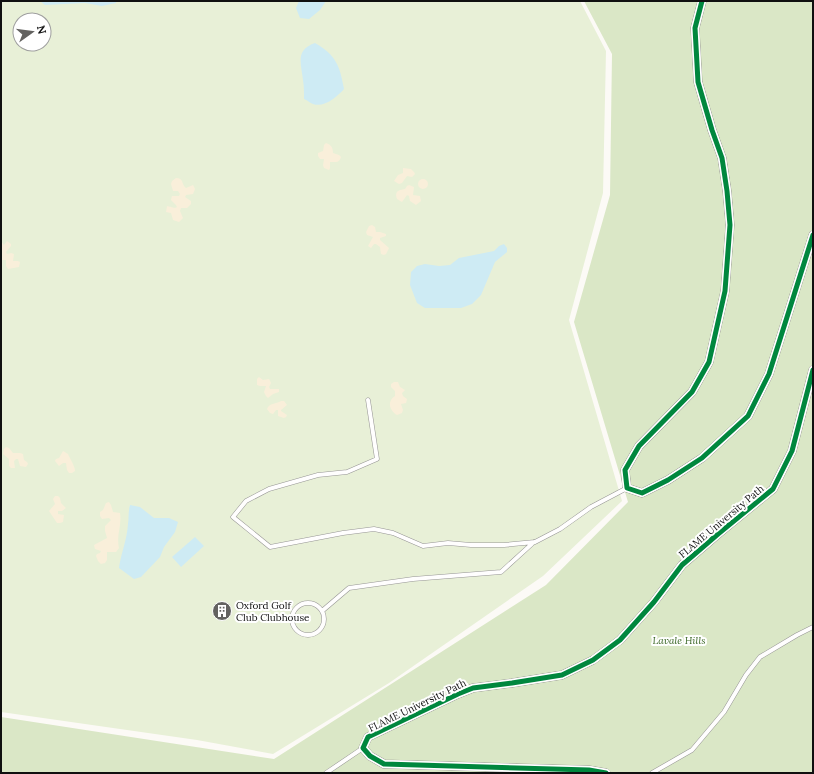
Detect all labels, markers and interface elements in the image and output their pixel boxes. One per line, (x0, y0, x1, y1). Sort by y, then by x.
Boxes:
north arrow (12, 12, 52, 52)
text: N (34, 24, 50, 36)
street label: FLAME University Path (676, 482, 767, 561)
place label: Oxford Golf Club Clubhouse (236, 599, 310, 624)
building icon: Oxford Golf Club Clubhouse (211, 600, 233, 622)
park label: Lavale Hills (652, 634, 706, 647)
street label: FLAME University Path (366, 676, 468, 735)

